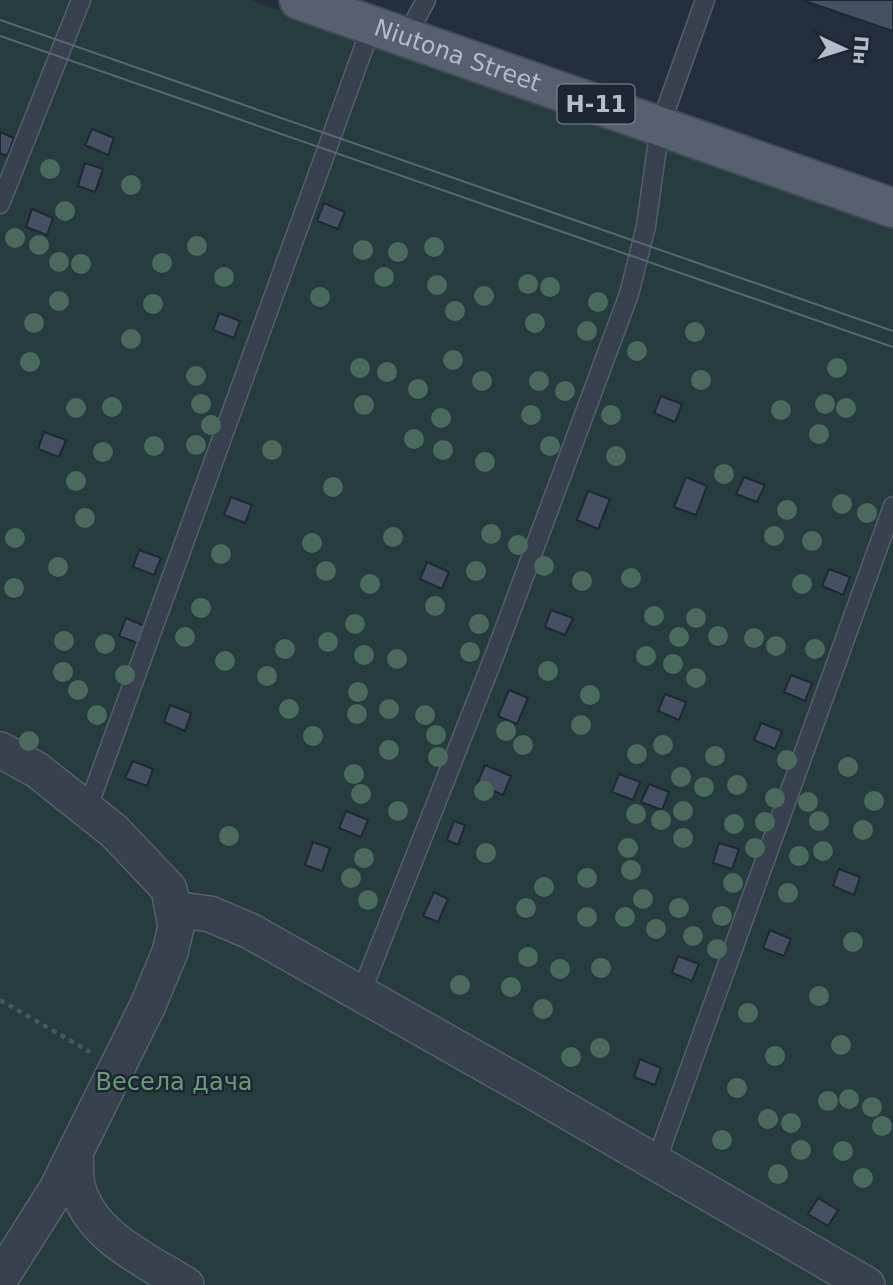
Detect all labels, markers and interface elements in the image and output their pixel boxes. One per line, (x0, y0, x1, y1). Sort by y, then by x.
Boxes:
street label: Niutona Street (371, 13, 545, 98)
north arrow (809, 14, 879, 84)
text: Пн (849, 35, 873, 65)
road number: Н-11 (558, 85, 634, 124)
park label: Весела дача (95, 1068, 253, 1096)

